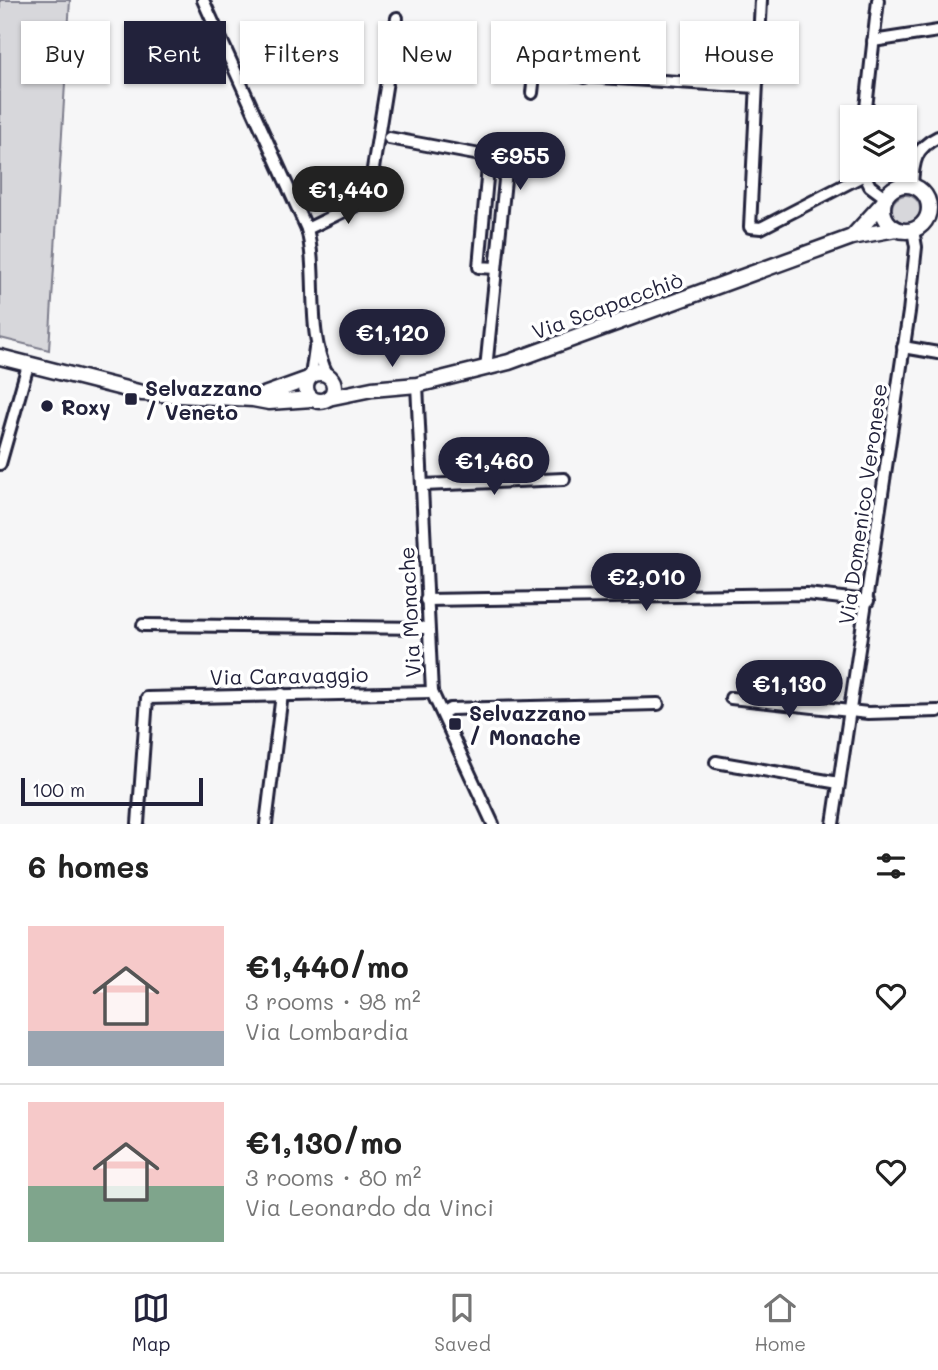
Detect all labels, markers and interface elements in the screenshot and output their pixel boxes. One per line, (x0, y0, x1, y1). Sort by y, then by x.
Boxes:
chip: Buy (21, 21, 110, 84)
chip: Rent (124, 21, 226, 84)
chip: Filters (240, 21, 364, 84)
chip: New (378, 21, 477, 84)
chip: Apartment (491, 21, 666, 84)
chip: House (680, 21, 799, 84)
map controls (840, 105, 917, 182)
button: layers (840, 105, 917, 182)
pin: €955 (479, 132, 561, 192)
text: €955 (490, 140, 550, 170)
pin: €1,440 (291, 166, 405, 226)
text: €1,440 (308, 174, 388, 204)
street label: Via Scapacchiò (528, 265, 686, 345)
pin: €1,120 (335, 310, 449, 369)
text: €1,120 (355, 317, 429, 347)
place label: Selvazzano / Veneto (145, 374, 262, 425)
street label: Via Domenico Veronese (832, 382, 892, 626)
marker: Selvazzano / Veneto (123, 391, 139, 407)
place label: Roxy (61, 393, 111, 421)
marker: Roxy (39, 398, 55, 414)
pin: €1,460 (437, 438, 551, 497)
text: €1,460 (454, 445, 534, 475)
street label: Via Monache (392, 546, 426, 678)
pin: €2,010 (589, 554, 703, 613)
text: €2,010 (607, 561, 685, 591)
street label: Via Caravaggio (209, 660, 369, 690)
pin: €1,130 (732, 660, 846, 720)
text: €1,130 (752, 668, 826, 698)
place label: Selvazzano / Monache (469, 699, 586, 750)
marker: Selvazzano / Monache (447, 716, 463, 732)
scale bar (21, 775, 203, 807)
text: 100 m (32, 777, 85, 802)
text: 6 homes (28, 846, 149, 886)
icon: filters (872, 847, 910, 885)
text: €1,440/mo (245, 946, 409, 986)
icon: home (84, 954, 168, 1038)
icon: heart (872, 977, 910, 1015)
text: 3 rooms · 98 m² (245, 986, 421, 1016)
text: Via Lombardia (245, 1016, 409, 1046)
text: €1,130/mo (245, 1122, 402, 1162)
icon: home (84, 1130, 168, 1214)
icon: heart (872, 1153, 910, 1191)
text: 3 rooms · 80 m² (245, 1162, 421, 1192)
text: Via Leonardo da Vinci (245, 1192, 494, 1222)
tab: Map (132, 1289, 171, 1356)
tab: Saved (434, 1289, 491, 1356)
tab: Home (754, 1289, 806, 1356)

